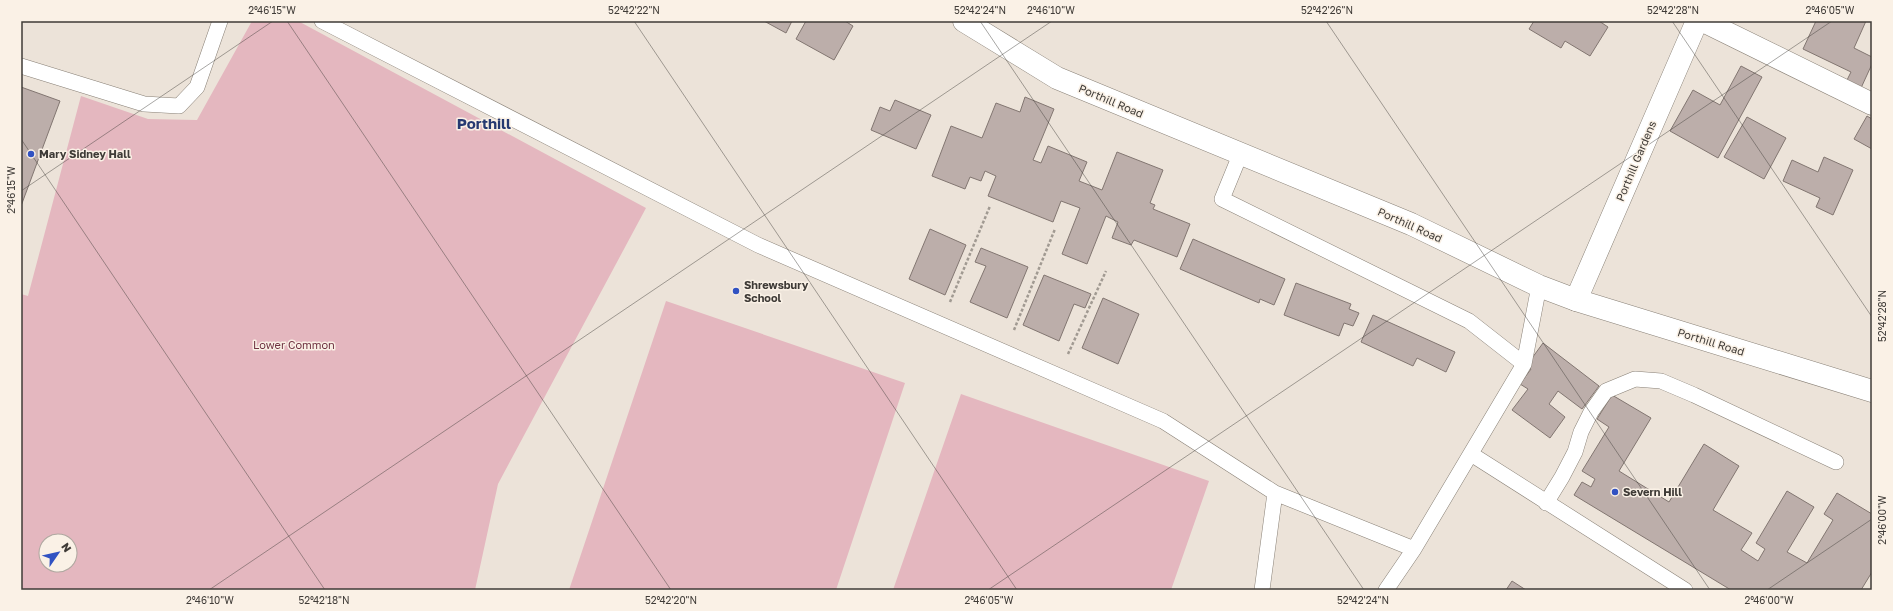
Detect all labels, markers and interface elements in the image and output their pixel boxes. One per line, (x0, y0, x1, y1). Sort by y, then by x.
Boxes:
text: 2°46'15"W (248, 4, 296, 16)
text: 52°42'22"N (608, 4, 660, 16)
text: 52°42'24"N (954, 4, 1006, 16)
text: 2°46'10"W (1027, 4, 1075, 16)
text: 52°42'26"N (1301, 4, 1353, 16)
text: 52°42'28"N (1647, 4, 1699, 16)
text: 2°46'05"W (1806, 4, 1855, 16)
street label: Porthill Road (1077, 81, 1146, 120)
district label: Porthill (457, 114, 511, 132)
street label: Porthill Gardens (1613, 119, 1658, 203)
place label: Mary Sidney Hall (39, 147, 131, 160)
marker: Mary Sidney Hall (26, 149, 36, 159)
text: 2°46'15"W (5, 166, 17, 214)
street label: Porthill Road (1376, 205, 1444, 245)
place label: Shrewsbury School (744, 278, 809, 304)
marker: Shrewsbury School (731, 286, 741, 296)
text: 52°42'28"N (1876, 290, 1888, 342)
street label: Porthill Road (1676, 325, 1746, 358)
park label: Lower Common (253, 338, 335, 351)
place label: Severn Hill (1623, 485, 1682, 498)
marker: Severn Hill (1610, 487, 1620, 497)
text: 2°46'00"W (1876, 495, 1888, 545)
north arrow (38, 533, 78, 573)
text: N (59, 540, 74, 554)
text: 2°46'10"W (186, 594, 234, 606)
text: 52°42'18"N (298, 594, 350, 606)
text: 52°42'20"N (645, 594, 697, 606)
text: 2°46'05"W (965, 594, 1014, 606)
text: 52°42'24"N (1337, 594, 1389, 606)
text: 2°46'00"W (1744, 594, 1794, 606)

